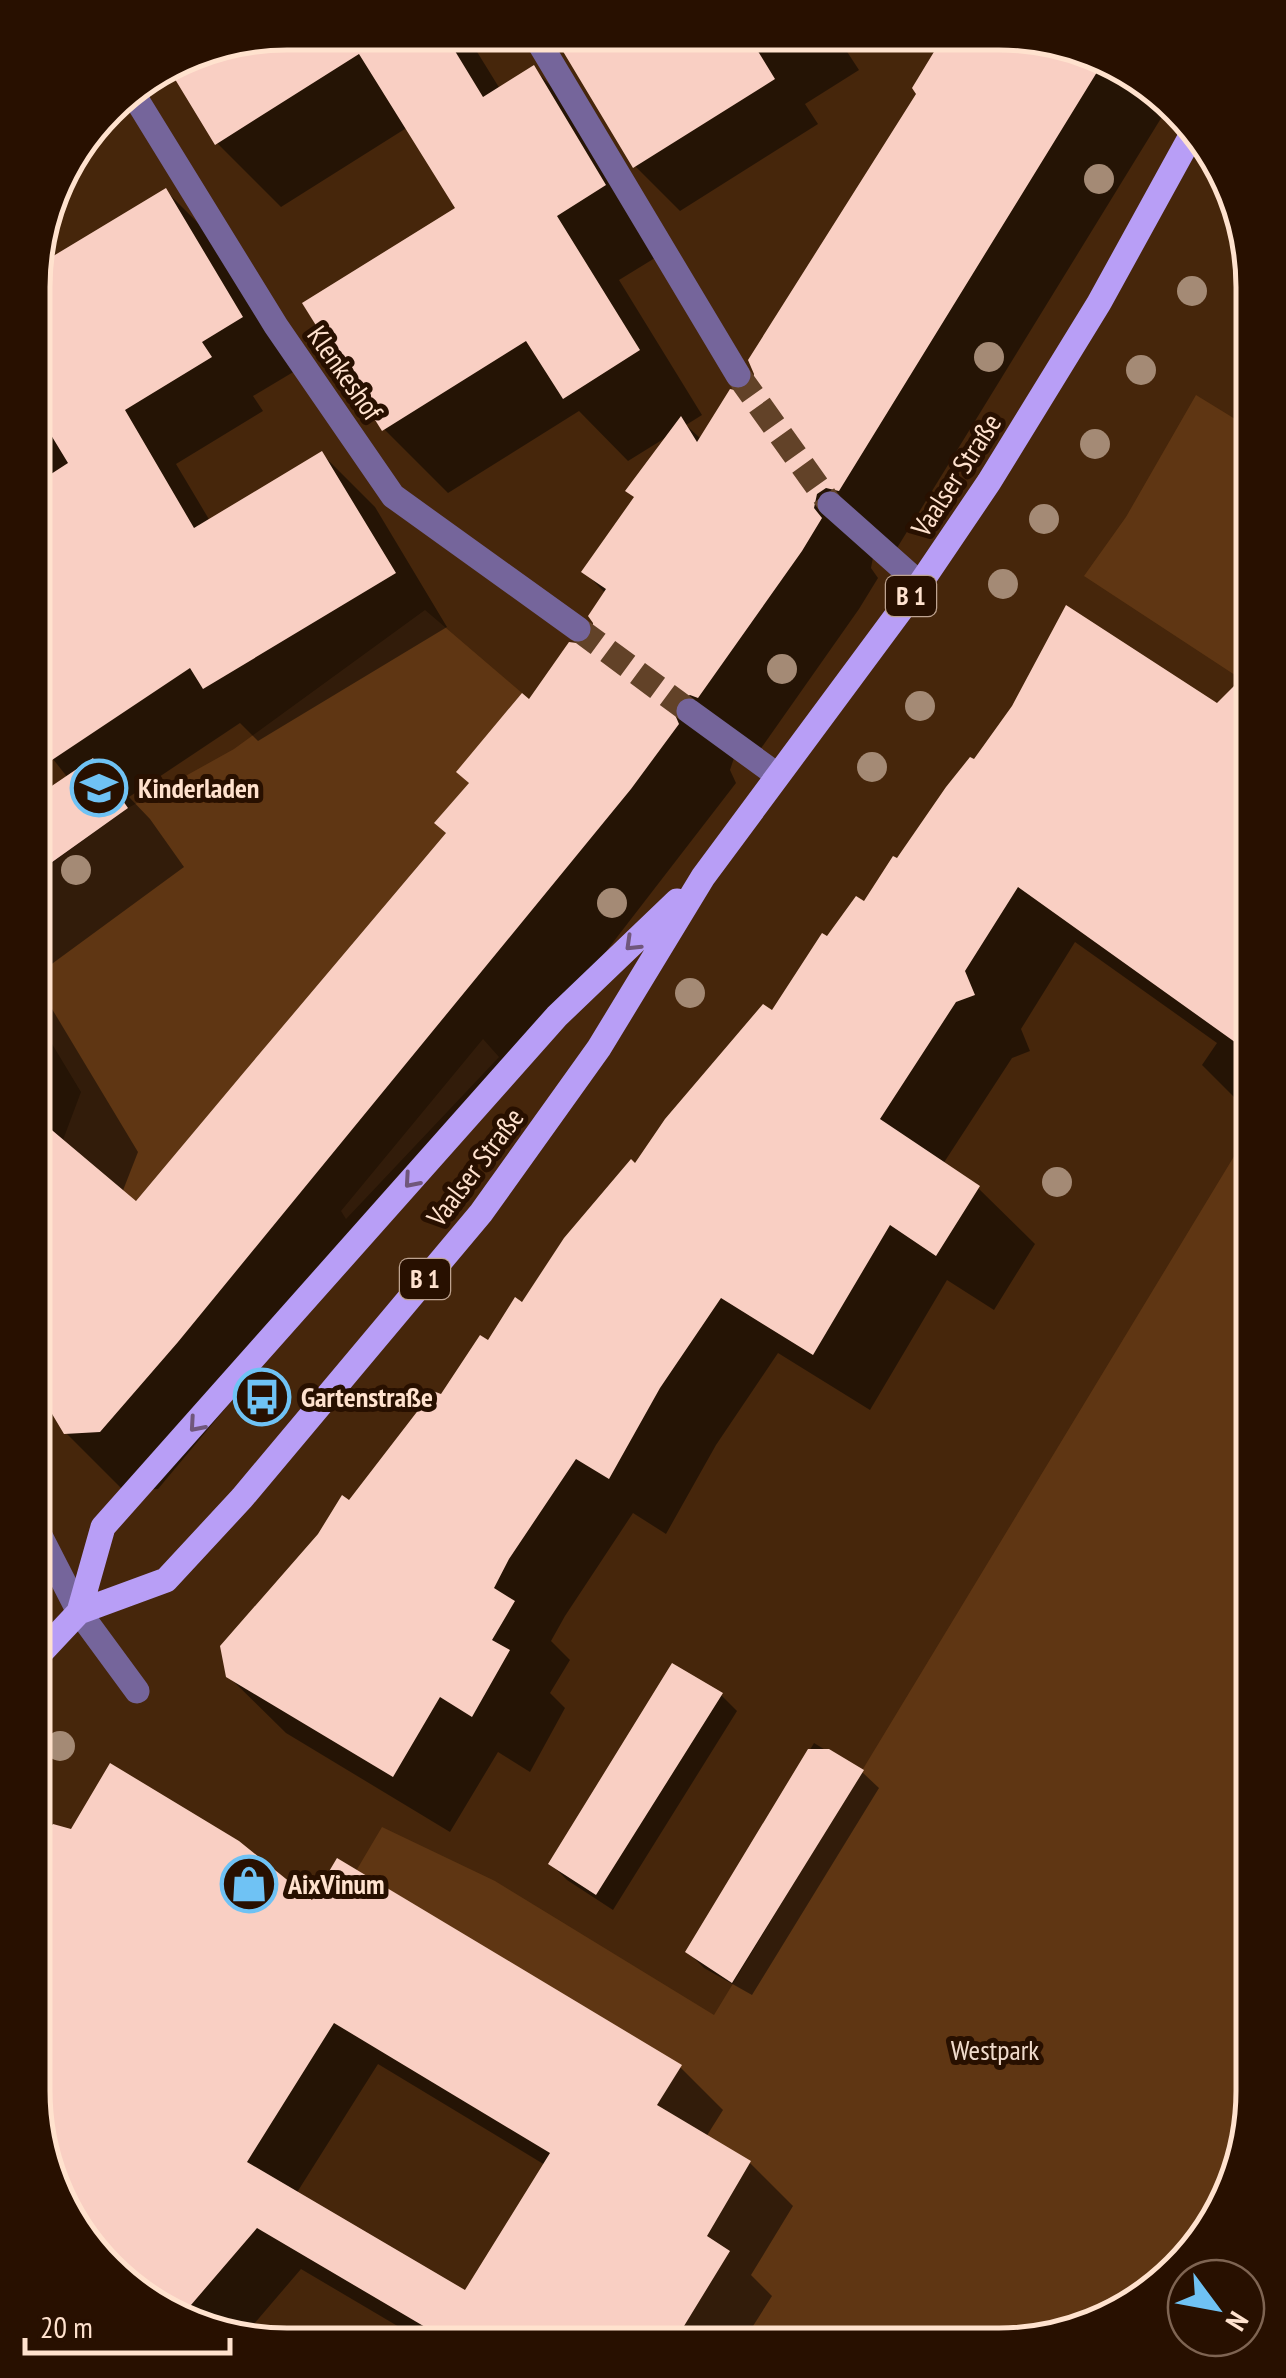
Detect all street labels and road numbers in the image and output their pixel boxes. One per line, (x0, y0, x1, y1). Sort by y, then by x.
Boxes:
street label: Klenkeshof (300, 318, 392, 429)
street label: Vaalser Straße (902, 406, 1009, 544)
road number: B 1 (886, 576, 936, 616)
street label: Vaalser Straße (417, 1100, 531, 1234)
road number: B 1 (400, 1259, 450, 1299)

